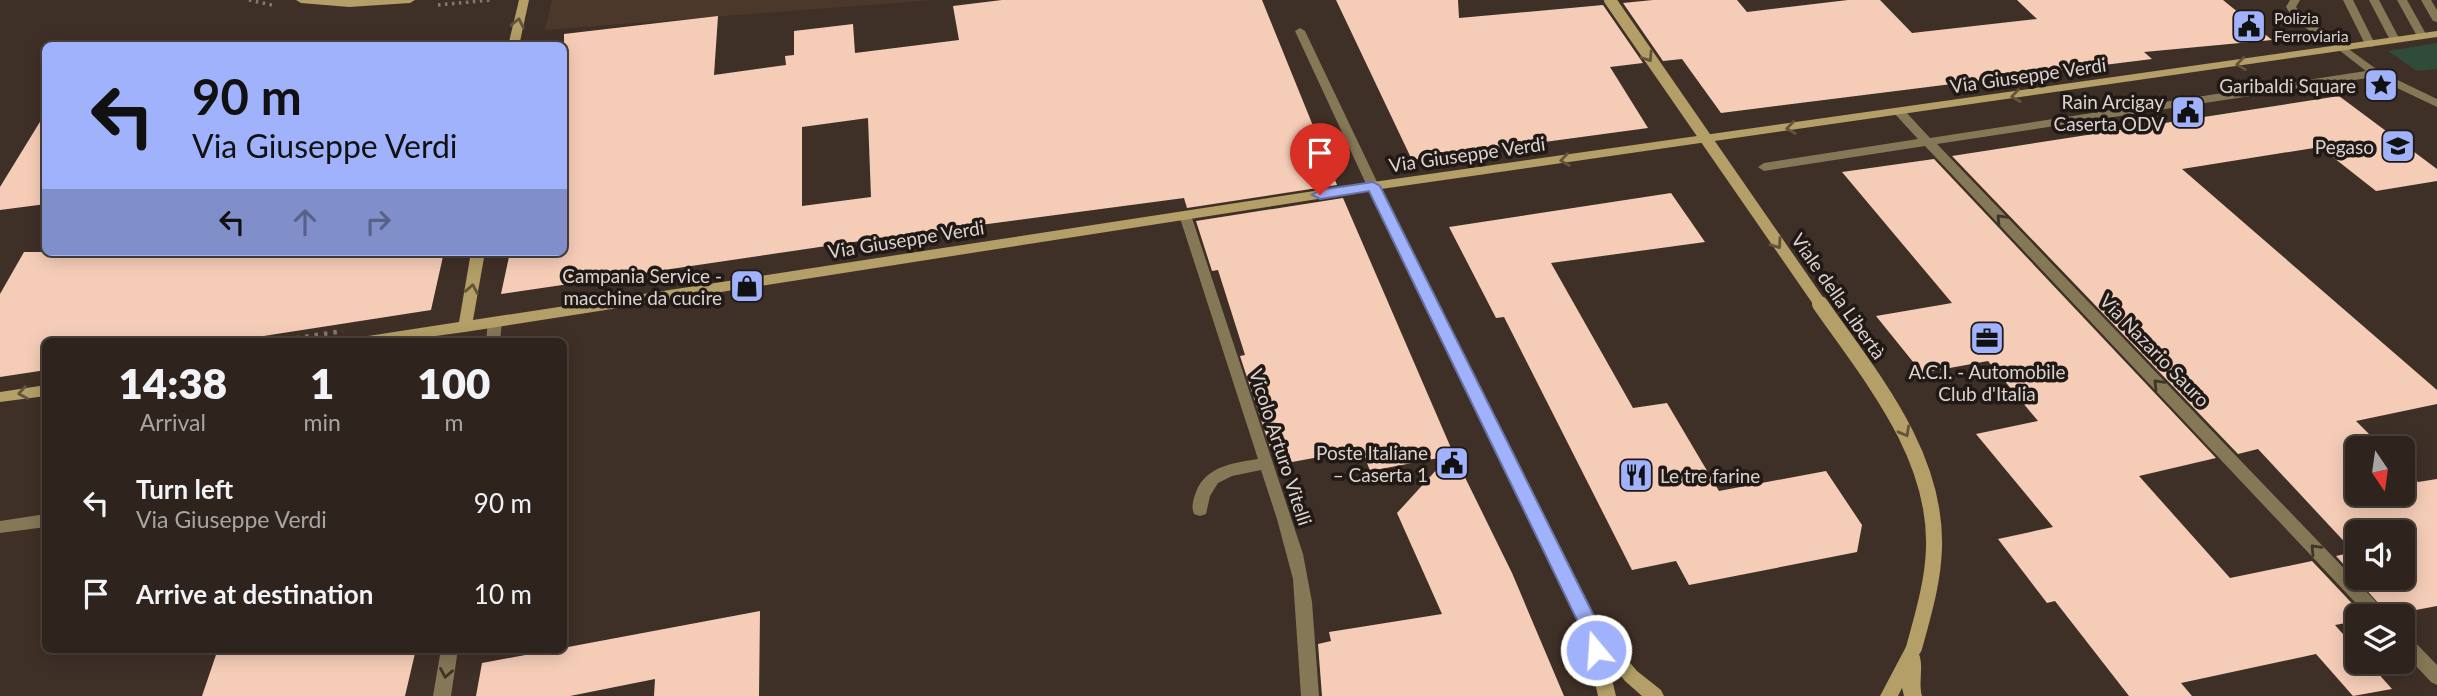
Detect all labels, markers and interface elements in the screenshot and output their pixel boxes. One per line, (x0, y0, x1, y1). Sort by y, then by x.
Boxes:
public building icon: Polizia Ferroviaria (2230, 7, 2268, 45)
place label: Polizia Ferroviaria (2274, 8, 2349, 45)
one-way arrow (510, 17, 525, 29)
one-way arrow (1640, 49, 1653, 62)
street label: Via Giuseppe Verdi (1948, 53, 2108, 97)
one-way arrow (2235, 56, 2247, 71)
place icon: Garibaldi Square (2362, 66, 2400, 104)
text: 90 m (192, 67, 302, 125)
icon: left (77, 70, 168, 161)
place label: Garibaldi Square (2219, 74, 2356, 97)
one-way arrow (2010, 88, 2022, 103)
place label: Rain Arcigay Caserta ODV (2053, 90, 2164, 135)
public building icon: Rain Arcigay Caserta ODV (2169, 93, 2207, 131)
one-way arrow (1785, 120, 1796, 135)
pin (1290, 123, 1350, 195)
text: Via Giuseppe Verdi (192, 126, 458, 165)
school or university icon: Pegaso (2379, 127, 2417, 165)
street label: Via Giuseppe Verdi (1387, 132, 1547, 176)
icon: arrive (1301, 134, 1339, 172)
place label: Pegaso (2315, 135, 2374, 158)
one-way arrow (1559, 152, 1571, 167)
icon: left (213, 203, 251, 241)
icon: ahead (286, 203, 324, 241)
icon: right (359, 203, 397, 241)
one-way arrow (1997, 214, 2010, 227)
street label: Via Giuseppe Verdi (826, 215, 986, 263)
street label: Viale della Libertà (1787, 229, 1891, 363)
one-way arrow (1769, 236, 1781, 249)
place label: Campania Service - macchine da cucire (562, 264, 722, 309)
shop icon: Campania Service - macchine da cucire (728, 267, 766, 305)
one-way arrow (463, 283, 478, 295)
street label: Via Nazario Sauro (2095, 289, 2215, 411)
office icon: A.C.I. - Automobile Club d'Italia (1968, 319, 2006, 357)
text: 14:38 (119, 358, 227, 408)
text: 1 (310, 358, 334, 408)
text: 100 (417, 358, 490, 408)
place label: A.C.I. - Automobile Club d'Italia (1909, 360, 2065, 405)
street label: Vicolo Arturo Vitelli (1245, 366, 1317, 528)
one-way arrow (2154, 379, 2167, 392)
one-way arrow (17, 386, 29, 401)
text: Arrival (140, 408, 206, 436)
text: min (304, 408, 341, 436)
text: m (444, 408, 463, 436)
one-way arrow (1897, 425, 1910, 437)
north arrow (2345, 436, 2415, 506)
map controls (2345, 436, 2415, 674)
place label: Poste Italiane – Caserta 1 (1316, 441, 1428, 486)
public building icon: Poste Italiane – Caserta 1 (1433, 444, 1471, 482)
restaurant icon: Le tre farine (1617, 456, 1655, 494)
place label: Le tre farine (1660, 464, 1760, 487)
text: Turn left (136, 473, 233, 505)
icon: left (77, 484, 115, 522)
text: 90 m (474, 487, 532, 519)
text: Via Giuseppe Verdi (136, 505, 327, 533)
button: sound (2345, 520, 2415, 590)
one-way arrow (2311, 544, 2324, 557)
icon: arrive (77, 575, 115, 613)
text: Arrive at destination (136, 578, 373, 610)
text: 10 m (474, 578, 532, 610)
button: layers (2345, 604, 2415, 674)
position arrow (1559, 613, 1633, 687)
one-way arrow (439, 667, 454, 679)

